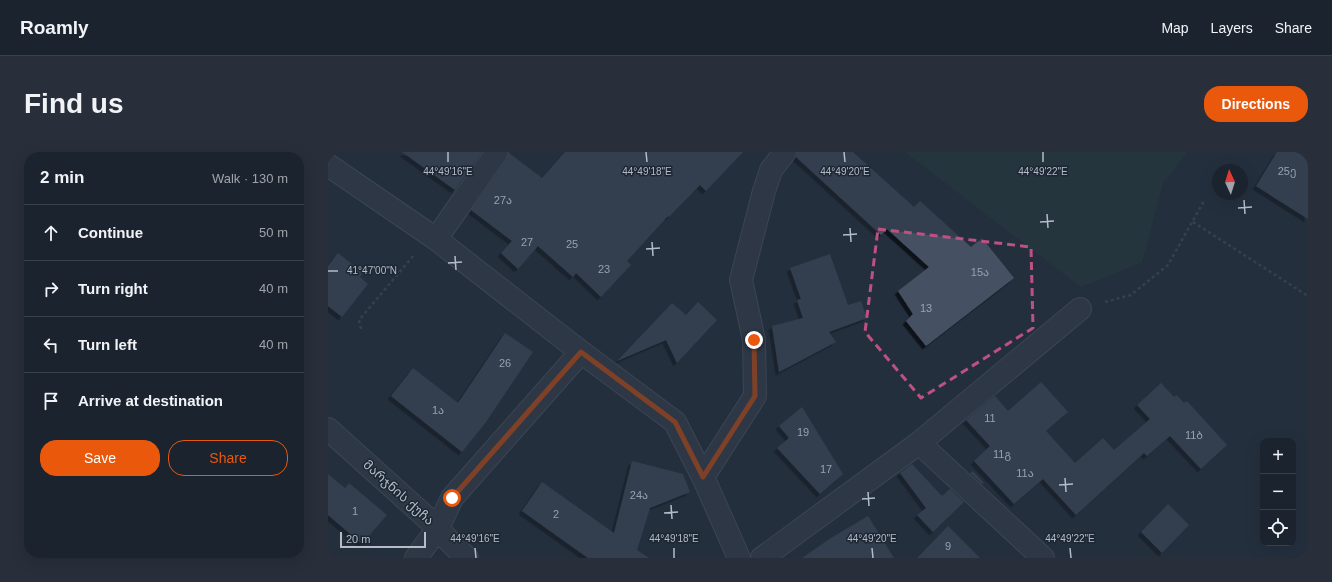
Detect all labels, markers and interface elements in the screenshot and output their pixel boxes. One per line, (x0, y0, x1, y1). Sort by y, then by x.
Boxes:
text: Roamly (20, 17, 89, 38)
text: Map (1161, 20, 1189, 36)
text: Layers (1211, 20, 1253, 36)
text: Share (1275, 20, 1312, 36)
button: Directions (1204, 86, 1308, 122)
text: Find us (24, 88, 124, 119)
north arrow (1212, 164, 1248, 200)
house number: 25ე (1278, 165, 1296, 178)
text: 44°49'16"E (423, 166, 473, 177)
text: 44°49'18"E (622, 166, 672, 177)
text: 44°49'20"E (820, 166, 870, 177)
text: 44°49'22"E (1018, 166, 1068, 177)
text: 2 min (40, 168, 84, 187)
text: Walk · 130 m (212, 171, 288, 186)
house number: 27ა (494, 194, 512, 206)
icon: ahead (40, 222, 62, 244)
text: Continue (78, 224, 143, 241)
text: 50 m (259, 225, 288, 240)
house number: 27 (521, 236, 533, 248)
house number: 25 (566, 238, 578, 250)
house number: 23 (598, 263, 610, 275)
text: 41°47'00"N (347, 265, 397, 276)
house number: 15ა (971, 266, 989, 278)
icon: right (40, 278, 62, 300)
text: Turn right (78, 280, 148, 297)
text: 40 m (259, 281, 288, 296)
house number: 13 (920, 302, 932, 314)
route end (745, 331, 763, 349)
icon: left (40, 334, 62, 356)
text: Turn left (78, 336, 137, 353)
text: 40 m (259, 337, 288, 352)
house number: 26 (499, 357, 511, 369)
icon: arrive (40, 390, 62, 412)
text: Arrive at destination (78, 392, 223, 409)
house number: 1ა (432, 404, 444, 416)
house number: 11 (984, 412, 996, 424)
house number: 19 (797, 426, 809, 438)
house number: 11ბ (1185, 429, 1203, 441)
map controls (1260, 438, 1296, 546)
button: + (1260, 438, 1296, 474)
button: Save (40, 440, 160, 476)
button: Share (168, 440, 288, 476)
house number: 11გ (993, 448, 1011, 461)
street label: მარჯნის ქუჩა (360, 457, 437, 528)
house number: 17 (820, 463, 832, 475)
house number: 11ა (1016, 467, 1034, 479)
button: − (1260, 474, 1296, 510)
route start (443, 489, 461, 507)
house number: 24ა (630, 489, 648, 501)
house number: 1 (352, 505, 358, 517)
house number: 2 (553, 508, 559, 520)
button: locate (1260, 510, 1296, 546)
scale bar (340, 530, 426, 549)
text: 20 m (346, 533, 370, 545)
text: 44°49'16"E (450, 533, 500, 544)
text: 44°49'18"E (649, 533, 699, 544)
text: 44°49'20"E (847, 533, 897, 544)
text: 44°49'22"E (1045, 533, 1095, 544)
house number: 9 (945, 540, 951, 552)

